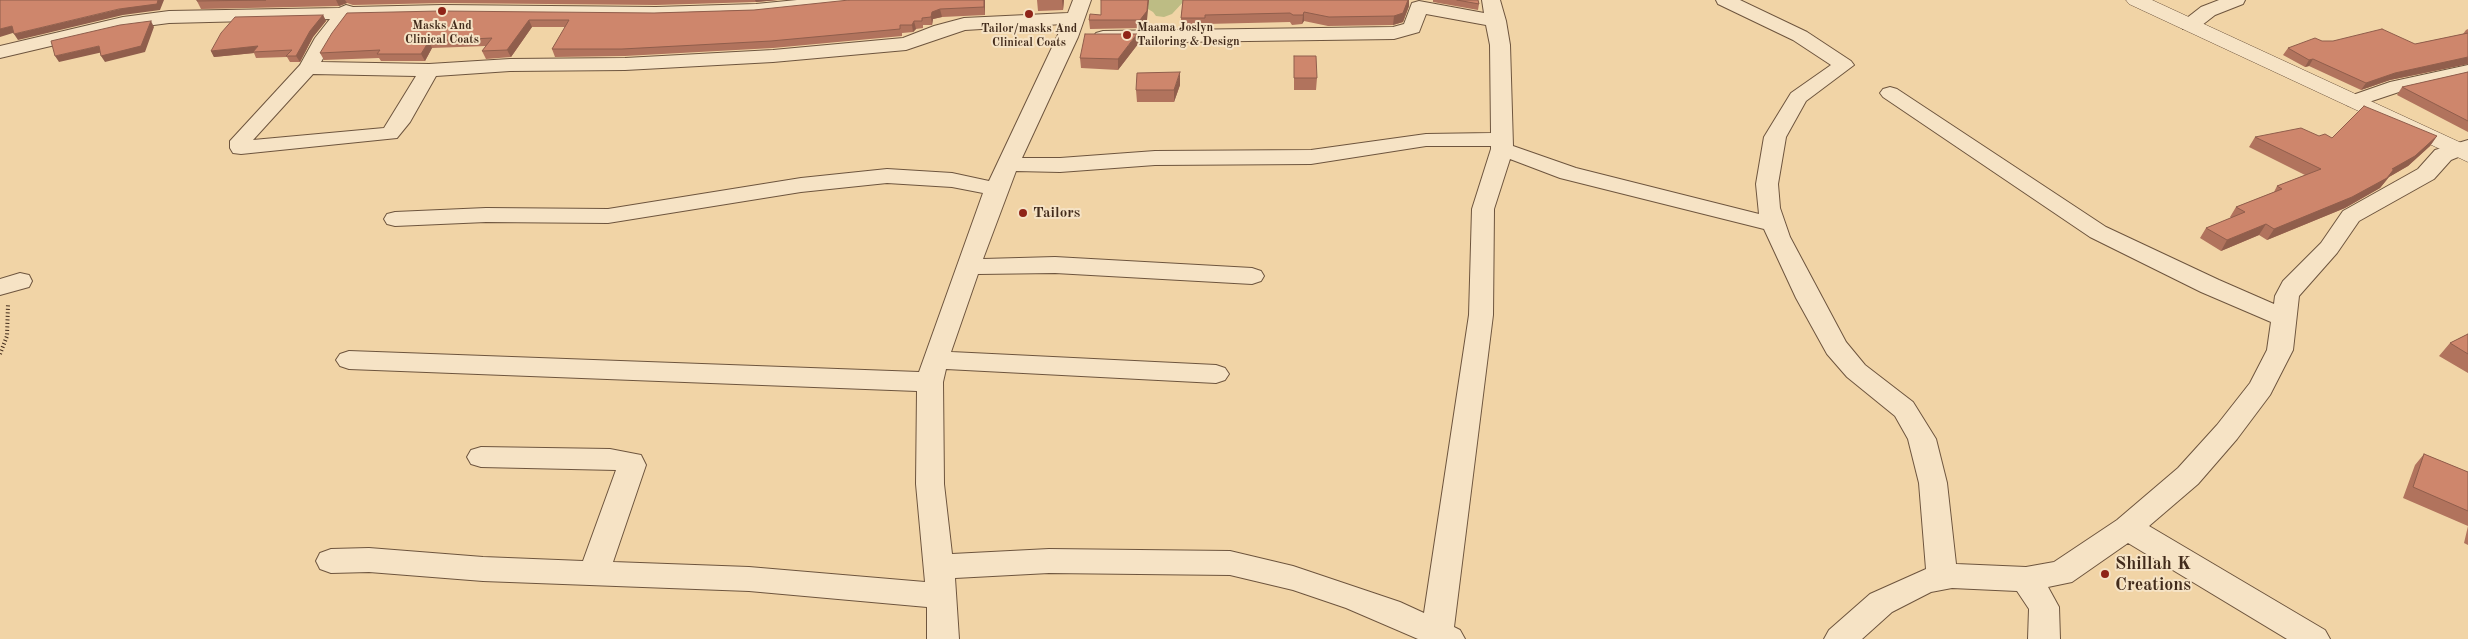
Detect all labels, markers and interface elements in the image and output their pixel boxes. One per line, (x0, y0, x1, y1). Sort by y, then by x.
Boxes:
marker: Masks And Clinical Coats (436, 5, 448, 17)
marker: Tailor/masks And Clinical Coats (1023, 8, 1035, 20)
place label: Masks And Clinical Coats (405, 19, 479, 47)
place label: Maama Joslyn Tailoring & Design (1137, 21, 1240, 49)
place label: Tailor/masks And Clinical Coats (981, 22, 1077, 50)
marker: Maama Joslyn Tailoring & Design (1121, 29, 1133, 41)
place label: Tailors (1033, 204, 1080, 222)
marker: Tailors (1017, 207, 1029, 219)
place label: Shillah K Creations (2115, 553, 2191, 596)
marker: Shillah K Creations (2099, 568, 2111, 580)

